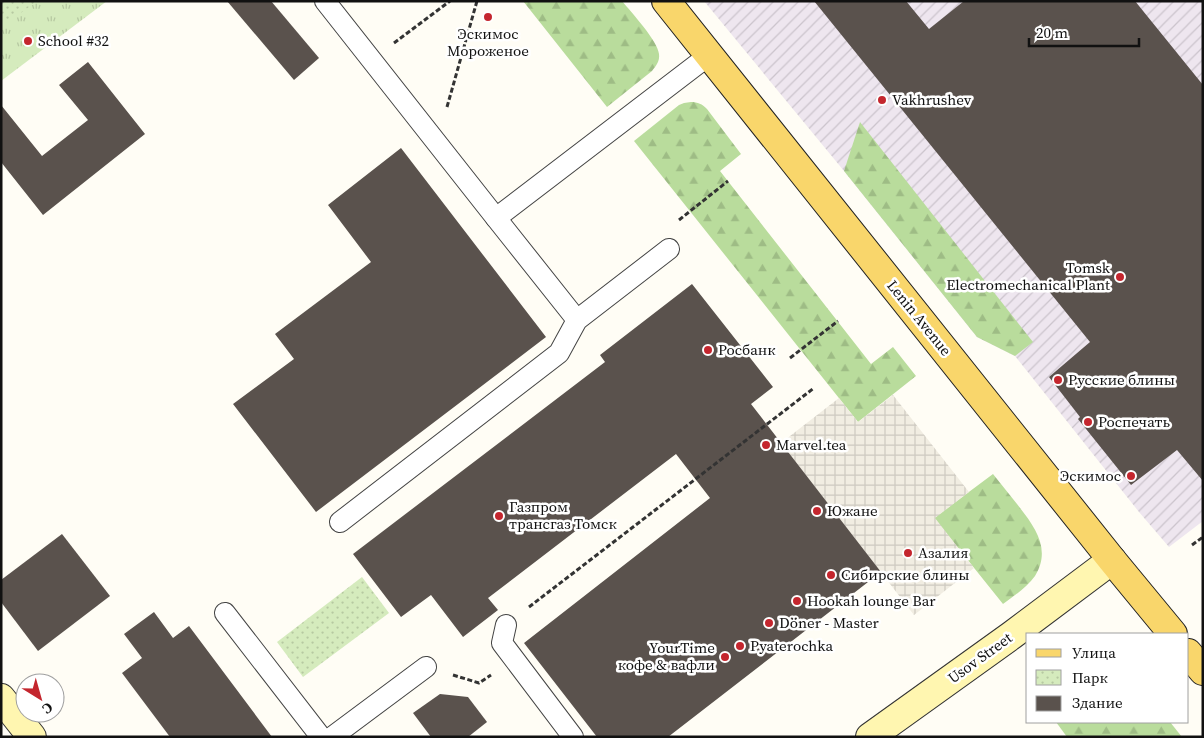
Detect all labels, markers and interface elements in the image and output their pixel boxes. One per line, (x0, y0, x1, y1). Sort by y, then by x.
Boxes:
marker: Эскимос Мороженое (482, 11, 494, 23)
scale bar (1029, 15, 1139, 47)
text: 20 m (1036, 22, 1068, 43)
place label: Эскимос Мороженое (447, 23, 529, 61)
place label: School #32 (38, 30, 109, 51)
marker: School #32 (22, 35, 34, 47)
place label: Vakhrushev (892, 89, 972, 110)
marker: Vakhrushev (876, 94, 888, 106)
place label: Tomsk Electromechanical Plant (946, 257, 1111, 295)
marker: Tomsk Electromechanical Plant (1114, 271, 1126, 283)
street label: Lenin Avenue (882, 275, 957, 360)
place label: Росбанк (718, 339, 776, 360)
marker: Росбанк (702, 344, 714, 356)
place label: Русские блины (1068, 369, 1175, 390)
marker: Русские блины (1052, 374, 1064, 386)
place label: Роспечать (1098, 411, 1170, 432)
marker: Роспечать (1082, 416, 1094, 428)
place label: Marvel.tea (776, 434, 847, 455)
marker: Marvel.tea (760, 439, 772, 451)
place label: Эскимос (1060, 465, 1121, 486)
marker: Эскимос (1125, 470, 1137, 482)
place label: Газпром трансгаз Томск (509, 496, 617, 534)
place label: Южане (827, 500, 878, 521)
marker: Южане (811, 505, 823, 517)
marker: Газпром трансгаз Томск (493, 510, 505, 522)
place label: Азалия (918, 542, 968, 563)
marker: Азалия (902, 547, 914, 559)
place label: Сибирские блины (841, 564, 970, 585)
marker: Сибирские блины (825, 569, 837, 581)
place label: Hookah lounge Bar (807, 590, 936, 611)
marker: Hookah lounge Bar (791, 595, 803, 607)
place label: Döner - Master (779, 612, 880, 633)
marker: Döner - Master (763, 617, 775, 629)
street label: Usov Street (943, 627, 1016, 688)
legend (1026, 633, 1189, 723)
place label: Pyaterochka (750, 635, 834, 656)
place label: YourTime кофе & вафли (618, 637, 715, 675)
marker: Pyaterochka (734, 640, 746, 652)
text: Улица (1072, 642, 1116, 663)
marker: YourTime кофе & вафли (719, 651, 731, 663)
text: Парк (1072, 667, 1108, 688)
north arrow (15, 673, 65, 723)
text: Здание (1072, 692, 1123, 713)
text: С (38, 698, 57, 719)

